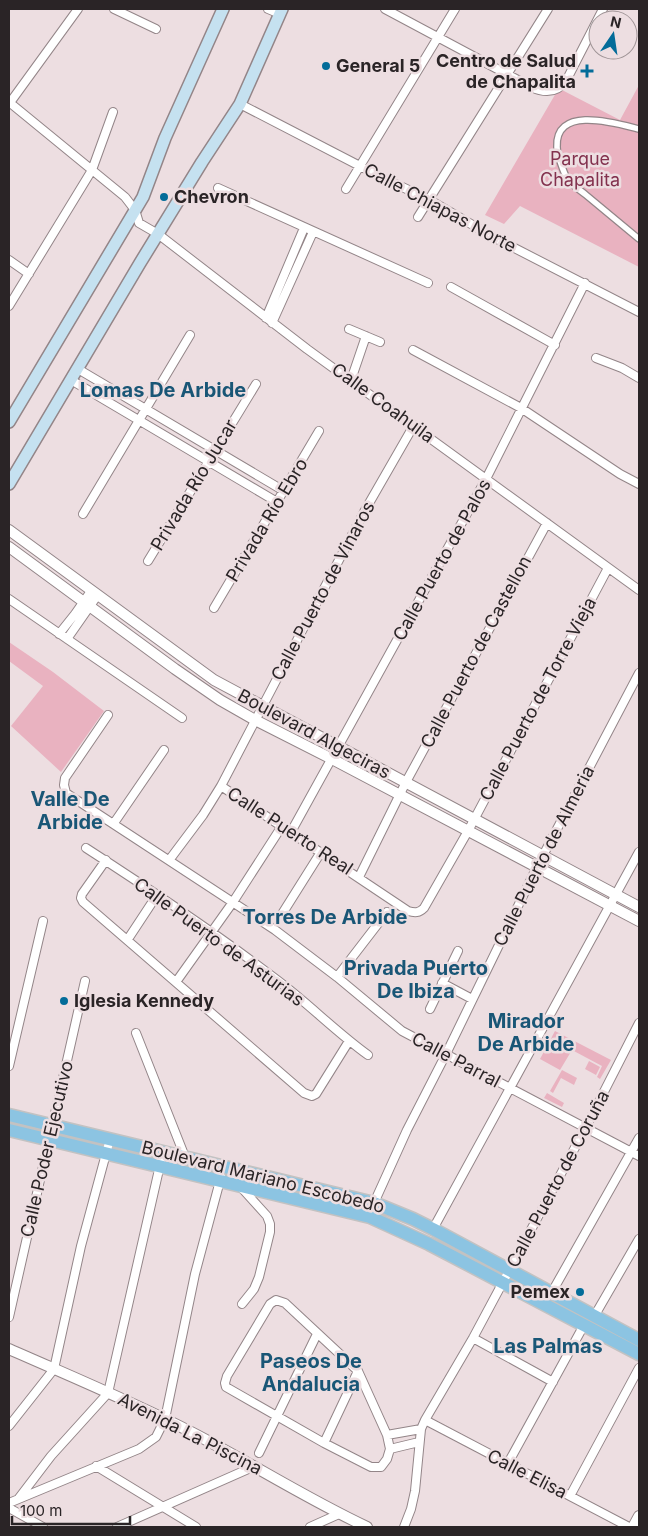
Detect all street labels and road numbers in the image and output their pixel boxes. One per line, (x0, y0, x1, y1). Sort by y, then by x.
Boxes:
street label: Calle Chiapas Norte (361, 159, 520, 257)
street label: Calle Coahuila (328, 358, 439, 447)
street label: Privada Río Jucar (146, 415, 241, 554)
street label: Privada Río Ebro (221, 454, 312, 585)
street label: Calle Puerto de Palos (388, 475, 495, 644)
street label: Calle Puerto de Vinaros (266, 498, 379, 684)
street label: Calle Puerto de Castellon (416, 552, 535, 751)
street label: Calle Puerto de Torre Vieja (475, 594, 600, 804)
street label: Boulevard Algeciras (234, 684, 394, 783)
street label: Calle Puerto de Almeria (489, 762, 598, 950)
street label: Calle Puerto Real (224, 782, 357, 879)
street label: Calle Puerto de Asturias (130, 873, 308, 1010)
street label: Calle Parral (408, 1027, 504, 1092)
street label: Calle Poder Ejecutivo (16, 1059, 77, 1239)
street label: Calle Puerto de Coruña (502, 1087, 613, 1271)
street label: Boulevard Mariano Escobedo (140, 1136, 387, 1217)
street label: Avenida La Piscina (115, 1388, 266, 1479)
street label: Calle Elisa (484, 1445, 571, 1503)

